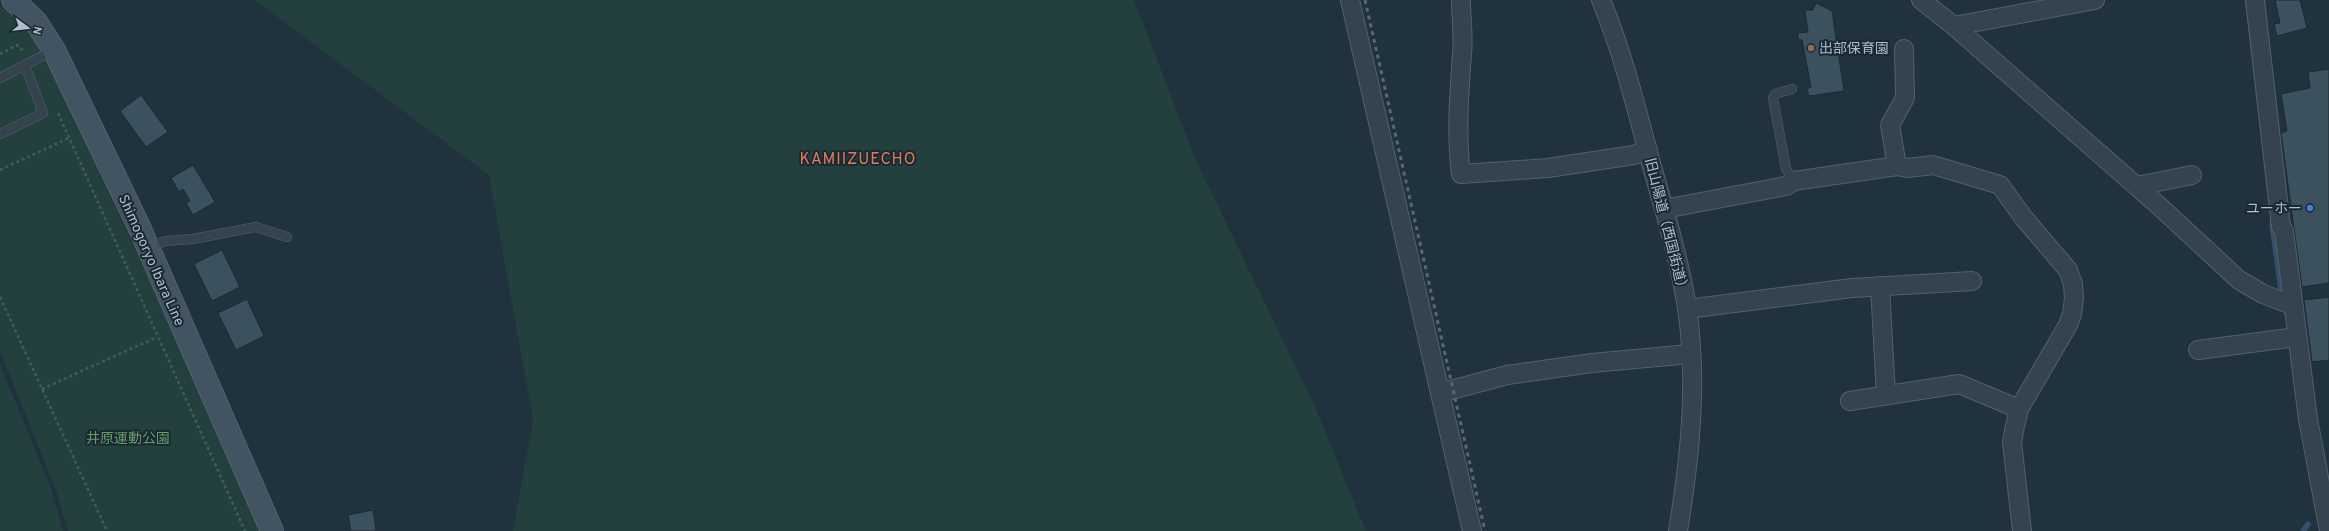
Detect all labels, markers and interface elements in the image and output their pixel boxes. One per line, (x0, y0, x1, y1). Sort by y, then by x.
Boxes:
north arrow (8, 8, 48, 48)
text: N (29, 25, 44, 36)
place label: 出部保育園 (1819, 41, 1889, 58)
marker: 出部保育園 (1806, 43, 1816, 53)
district label: KAMIIZUECHO (800, 150, 916, 170)
street label: 旧山陽道（西国街道） (1640, 156, 1691, 296)
street label: Shimogoryo Ibara Line (114, 192, 187, 329)
place label: ユーホー (2246, 201, 2302, 218)
marker: ユーホー (2305, 203, 2315, 213)
park label: 井原運動公園 (86, 430, 170, 448)

